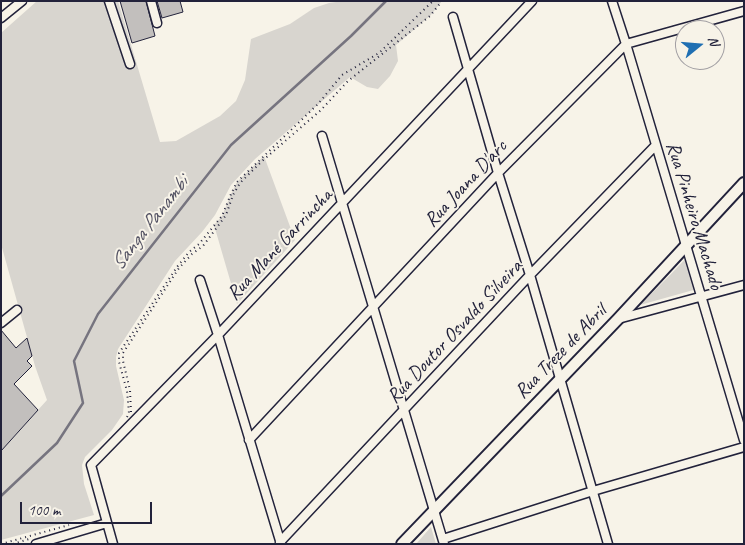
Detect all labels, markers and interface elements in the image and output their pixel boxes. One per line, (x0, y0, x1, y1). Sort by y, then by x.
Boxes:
north arrow (675, 20, 725, 70)
text: N (704, 34, 723, 47)
street label: Rua Joana D'arc (420, 135, 512, 233)
street label: Rua Pinheiro Machado (660, 139, 728, 293)
water label: Sanga Panambi (106, 172, 194, 276)
street label: Rua Mané Garrincha (222, 184, 338, 306)
street label: Rua Doutor Osvaldo Silveira (382, 255, 528, 409)
street label: Rua Treze de Abril (510, 300, 612, 404)
scale bar (22, 492, 155, 524)
text: 100 m (28, 501, 60, 520)

